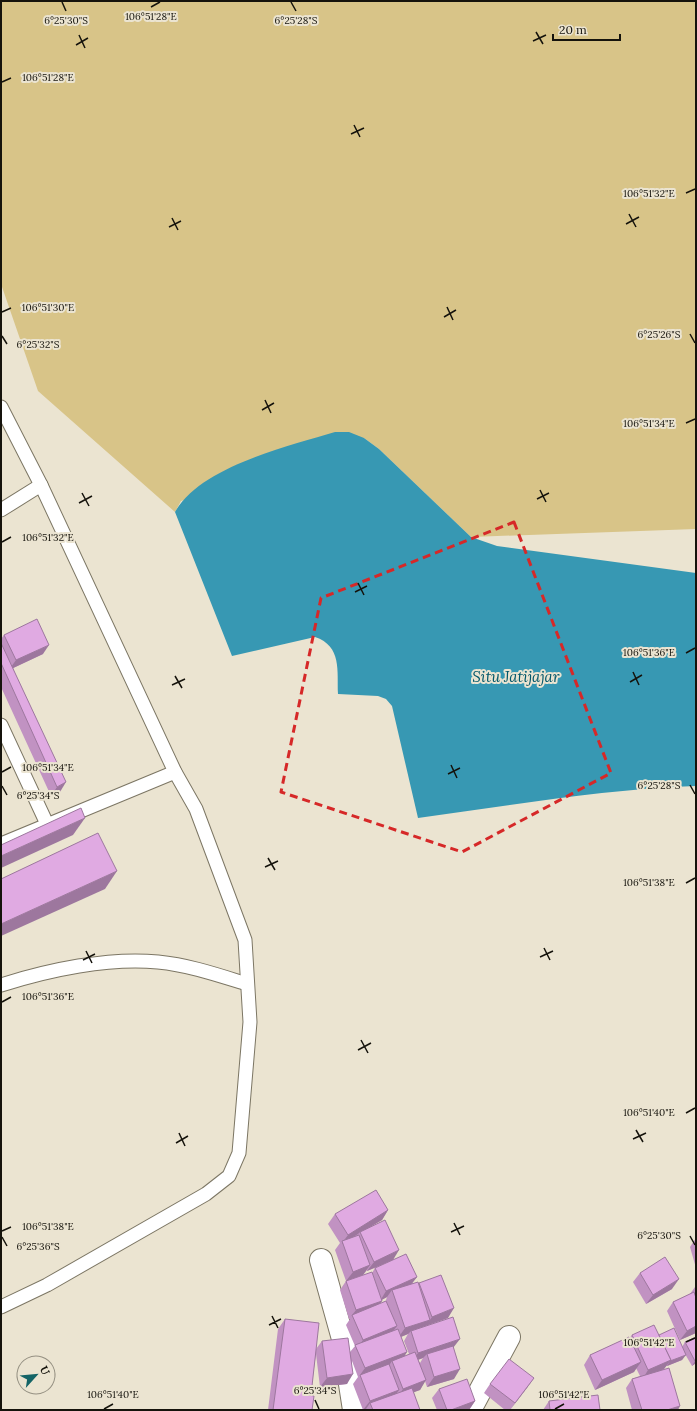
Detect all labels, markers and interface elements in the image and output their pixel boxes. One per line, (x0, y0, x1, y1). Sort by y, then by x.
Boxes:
text: 106°51'28"E (125, 10, 177, 23)
text: 6°25'30"S (44, 14, 88, 27)
text: 6°25'28"S (275, 14, 318, 27)
scale bar (553, 16, 620, 42)
text: 20 m (559, 22, 587, 37)
text: 106°51'28"E (22, 71, 74, 84)
text: 106°51'32"E (623, 187, 675, 200)
text: 106°51'30"E (22, 301, 74, 314)
text: 6°25'26"S (637, 328, 681, 341)
text: 6°25'32"S (17, 338, 60, 351)
text: 106°51'34"E (623, 417, 675, 430)
text: 106°51'32"E (22, 531, 74, 544)
text: 106°51'36"E (623, 646, 675, 659)
water label: Situ Jatijajar (472, 667, 560, 686)
text: 106°51'34"E (22, 761, 74, 774)
text: 6°25'28"S (638, 779, 681, 792)
text: 6°25'34"S (17, 789, 60, 802)
text: 106°51'38"E (623, 876, 675, 889)
text: 106°51'36"E (22, 990, 74, 1003)
text: 106°51'40"E (623, 1106, 675, 1119)
text: 106°51'38"E (22, 1220, 74, 1233)
text: 6°25'30"S (637, 1229, 681, 1242)
text: 6°25'36"S (16, 1240, 60, 1253)
text: 106°51'42"E (624, 1336, 674, 1349)
north arrow (16, 1355, 56, 1395)
text: U (37, 1364, 53, 1378)
text: 6°25'34"S (294, 1384, 337, 1397)
text: 106°51'40"E (87, 1388, 139, 1401)
text: 106°51'42"E (539, 1388, 589, 1401)

